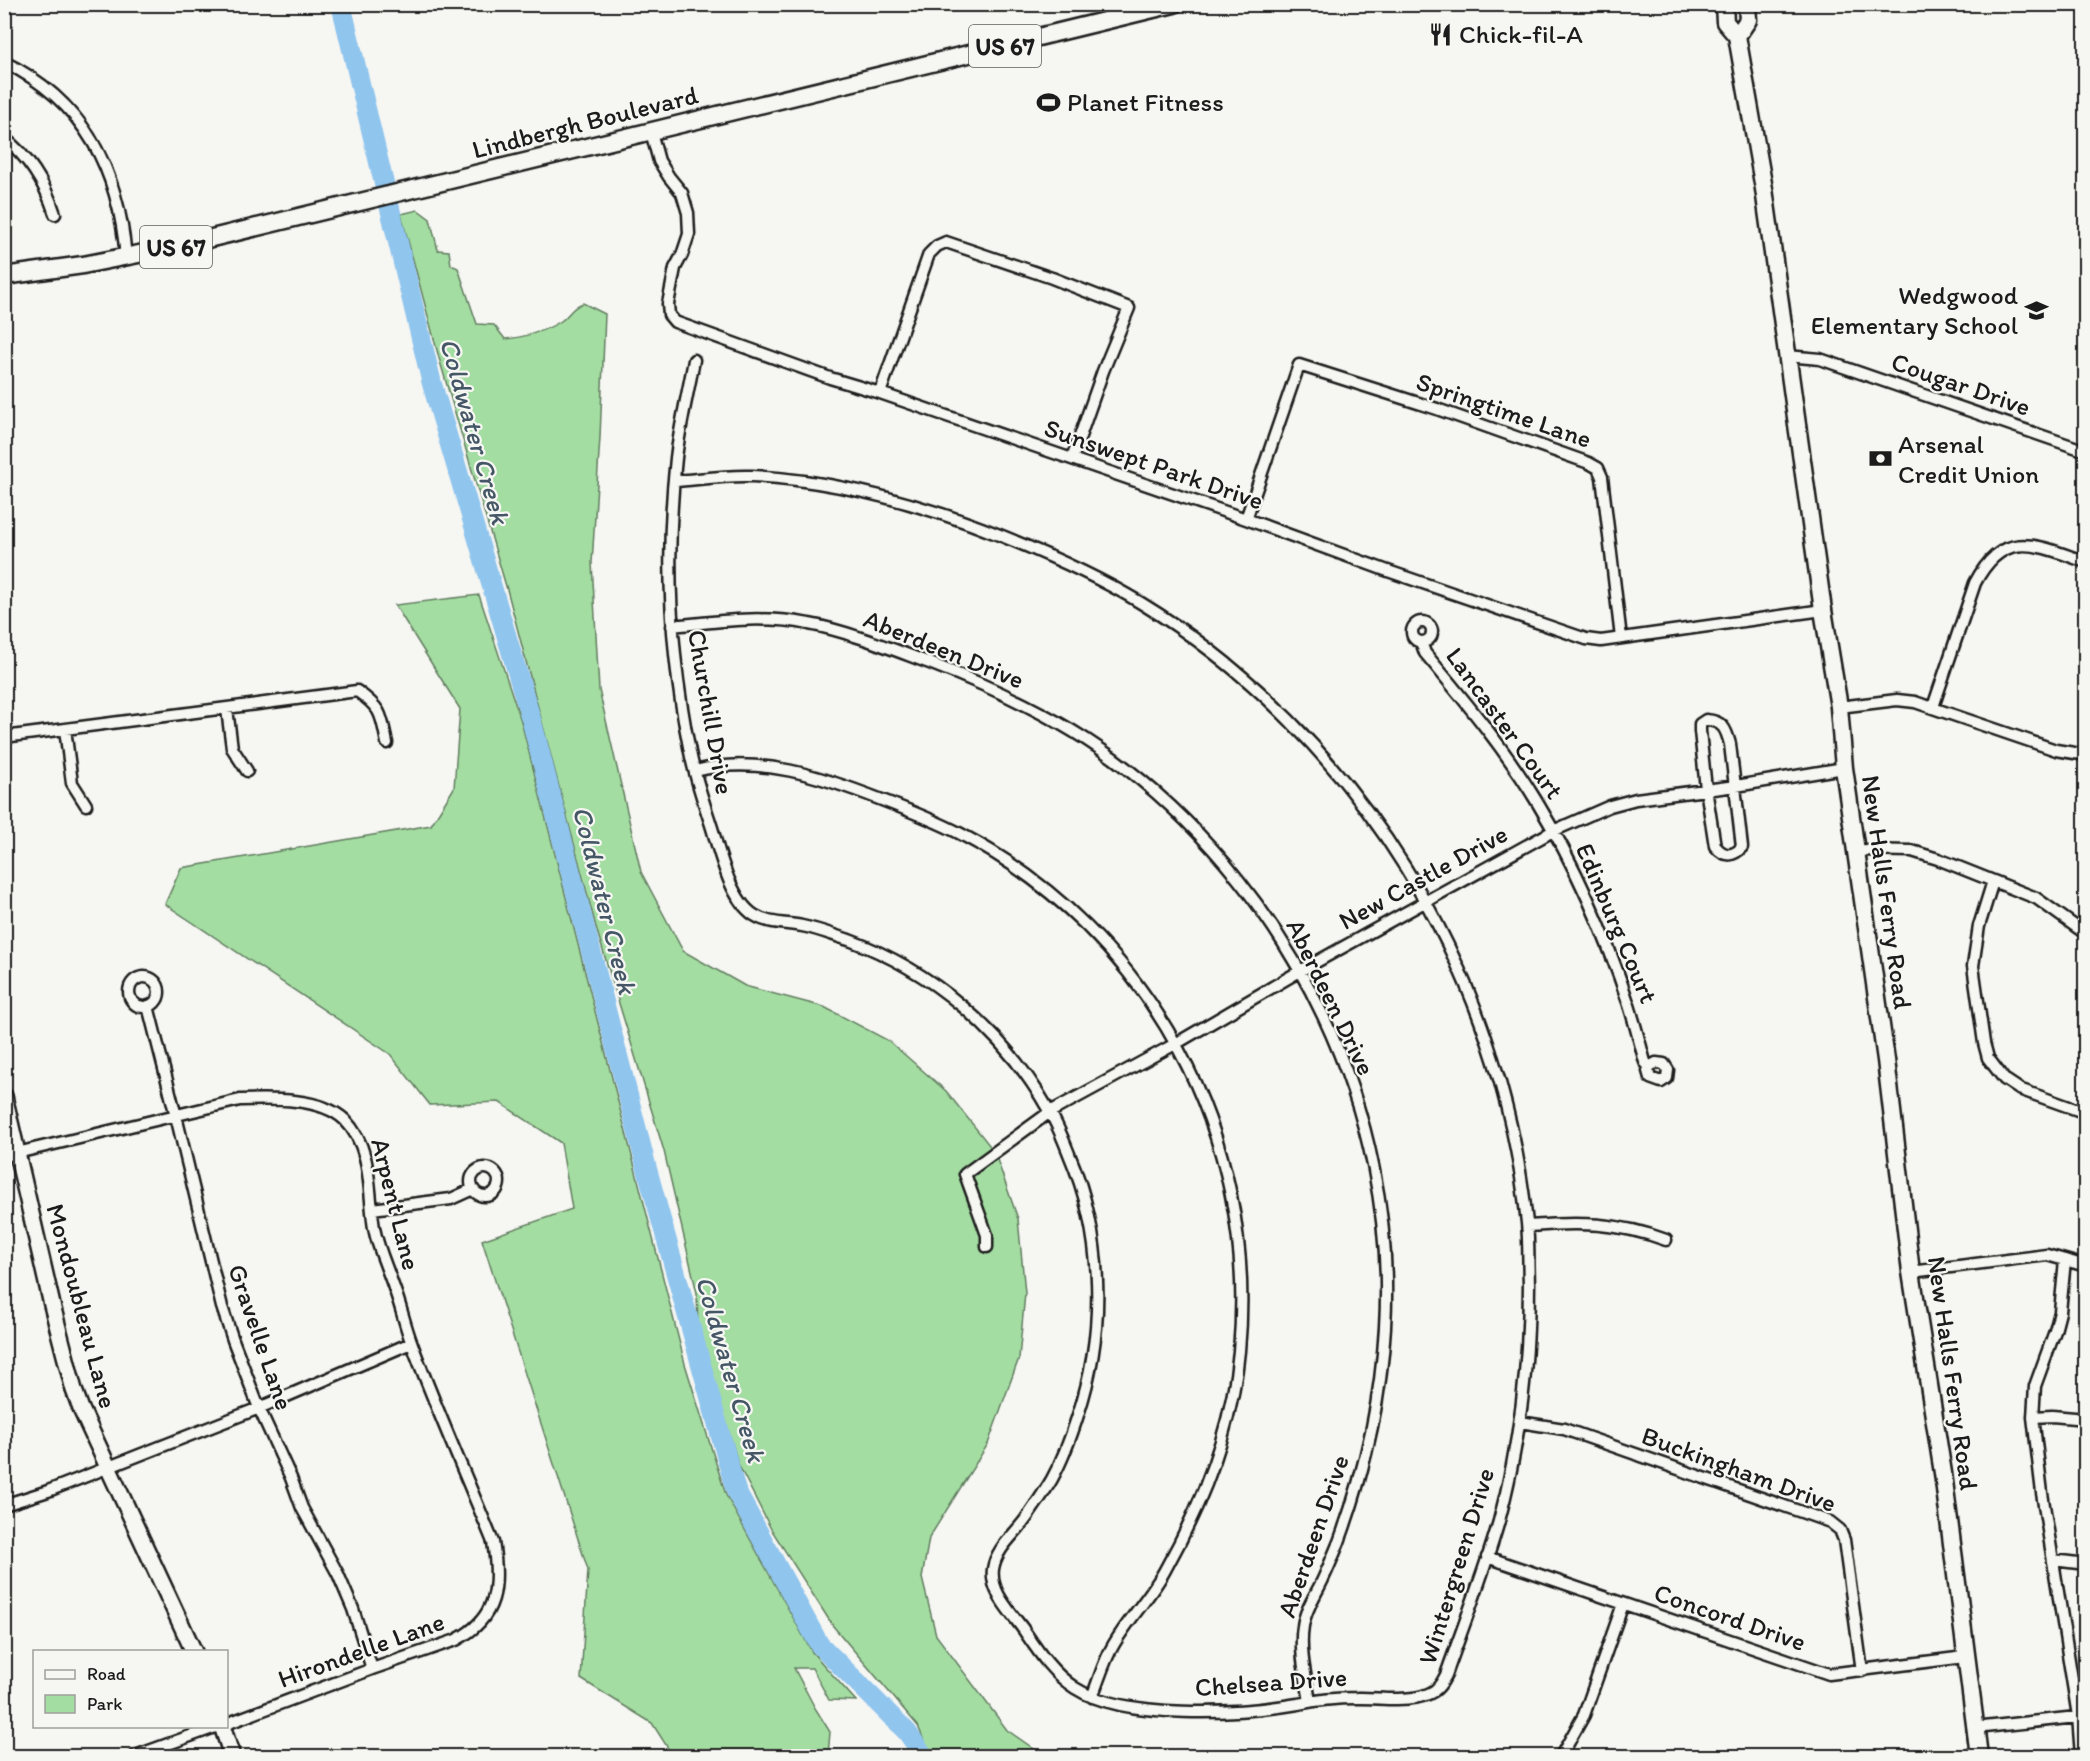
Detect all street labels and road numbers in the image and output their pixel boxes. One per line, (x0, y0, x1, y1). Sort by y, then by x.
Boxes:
road number: US 67 (969, 25, 1041, 67)
street label: Lindbergh Boulevard (469, 78, 702, 166)
road number: US 67 (140, 226, 212, 268)
street label: Cougar Drive (1887, 345, 2035, 423)
street label: Springtime Lane (1412, 365, 1596, 455)
street label: Sunswept Park Drive (1040, 411, 1268, 517)
street label: Aberdeen Drive (859, 602, 1029, 696)
street label: Churchill Drive (681, 627, 741, 797)
street label: Lancaster Court (1439, 641, 1571, 805)
street label: New Halls Ferry Road (1855, 773, 1919, 1011)
street label: New Castle Drive (1333, 817, 1513, 937)
street label: Edinburg Court (1569, 838, 1665, 1008)
street label: Aberdeen Drive (1279, 914, 1383, 1080)
street label: Arpent Lane (364, 1135, 428, 1273)
street label: Mondoubleau Lane (39, 1200, 125, 1412)
street label: New Halls Ferry Road (1921, 1254, 1985, 1492)
street label: Gravelle Lane (221, 1260, 301, 1414)
street label: Buckingham Drive (1637, 1419, 1841, 1519)
street label: Aberdeen Drive (1270, 1450, 1356, 1622)
street label: Wintergreen Drive (1411, 1464, 1501, 1668)
street label: Concord Drive (1650, 1576, 1810, 1658)
street label: Hirondelle Lane (273, 1605, 449, 1695)
street label: Chelsea Drive (1194, 1661, 1348, 1703)

